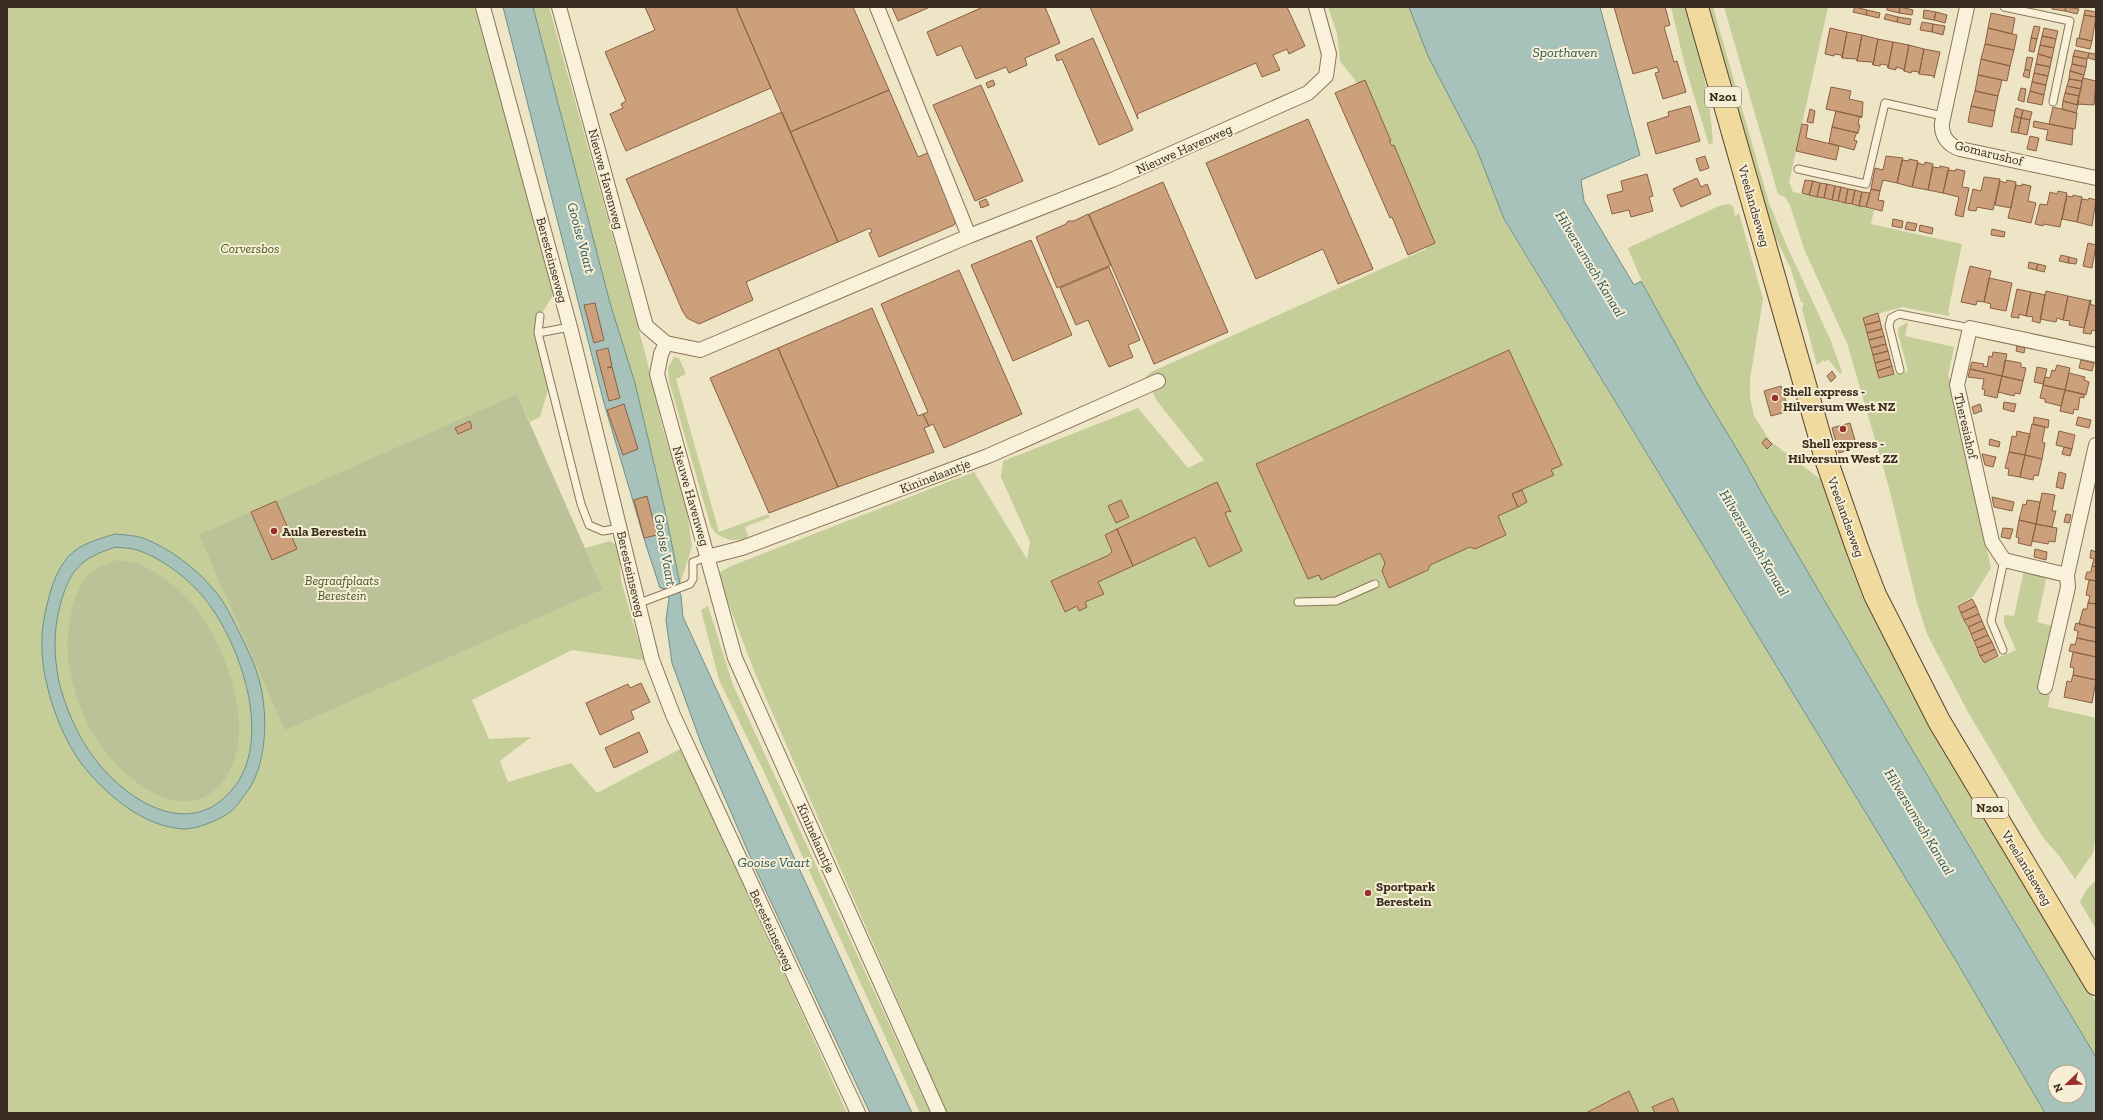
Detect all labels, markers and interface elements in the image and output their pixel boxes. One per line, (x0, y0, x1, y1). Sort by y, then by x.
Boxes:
water label: Sporthaven (1532, 44, 1598, 61)
road number: N201 (1705, 87, 1741, 107)
street label: Nieuwe Havenweg (1134, 121, 1234, 177)
street label: Nieuwe Havenweg (585, 127, 627, 231)
street label: Gomarushof (1953, 137, 2025, 169)
street label: Vreelandseweg (1735, 162, 1773, 249)
water label: Gooise Vaart (563, 201, 599, 276)
water label: Hilversumsch Kanaal (1552, 208, 1628, 320)
street label: Beresteinseweg (533, 216, 571, 304)
park label: Corversbos (221, 241, 279, 256)
place label: Shell express - Hilversum West NZ (1783, 384, 1896, 414)
street label: Theresiahof (1951, 392, 1981, 461)
marker: Shell express - Hilversum West NZ (1770, 393, 1780, 403)
marker: Shell express - Hilversum West ZZ (1838, 424, 1848, 434)
place label: Shell express - Hilversum West ZZ (1788, 436, 1898, 466)
street label: Nieuwe Havenweg (670, 444, 712, 548)
street label: Kininelaantje (898, 456, 973, 497)
street label: Vreelandseweg (1824, 474, 1868, 559)
water label: Hilversumsch Kanaal (1716, 487, 1792, 599)
water label: Gooise Vaart (650, 513, 680, 587)
place label: Aula Berestein (282, 524, 367, 539)
marker: Aula Berestein (269, 526, 279, 536)
street label: Beresteinseweg (614, 529, 648, 619)
park label: Begraafplaats Berestein (305, 573, 379, 603)
water label: Hilversumsch Kanaal (1881, 766, 1957, 878)
road number: N201 (1972, 798, 2008, 818)
street label: Kininelaantje (793, 801, 838, 875)
street label: Vreelandseweg (1998, 827, 2055, 908)
water label: Gooise Vaart (738, 854, 811, 871)
place label: Sportpark Berestein (1376, 879, 1435, 909)
street label: Beresteinseweg (747, 887, 797, 973)
marker: Sportpark Berestein (1363, 888, 1373, 898)
north arrow (2047, 1064, 2087, 1104)
text: N (2050, 1081, 2066, 1094)

